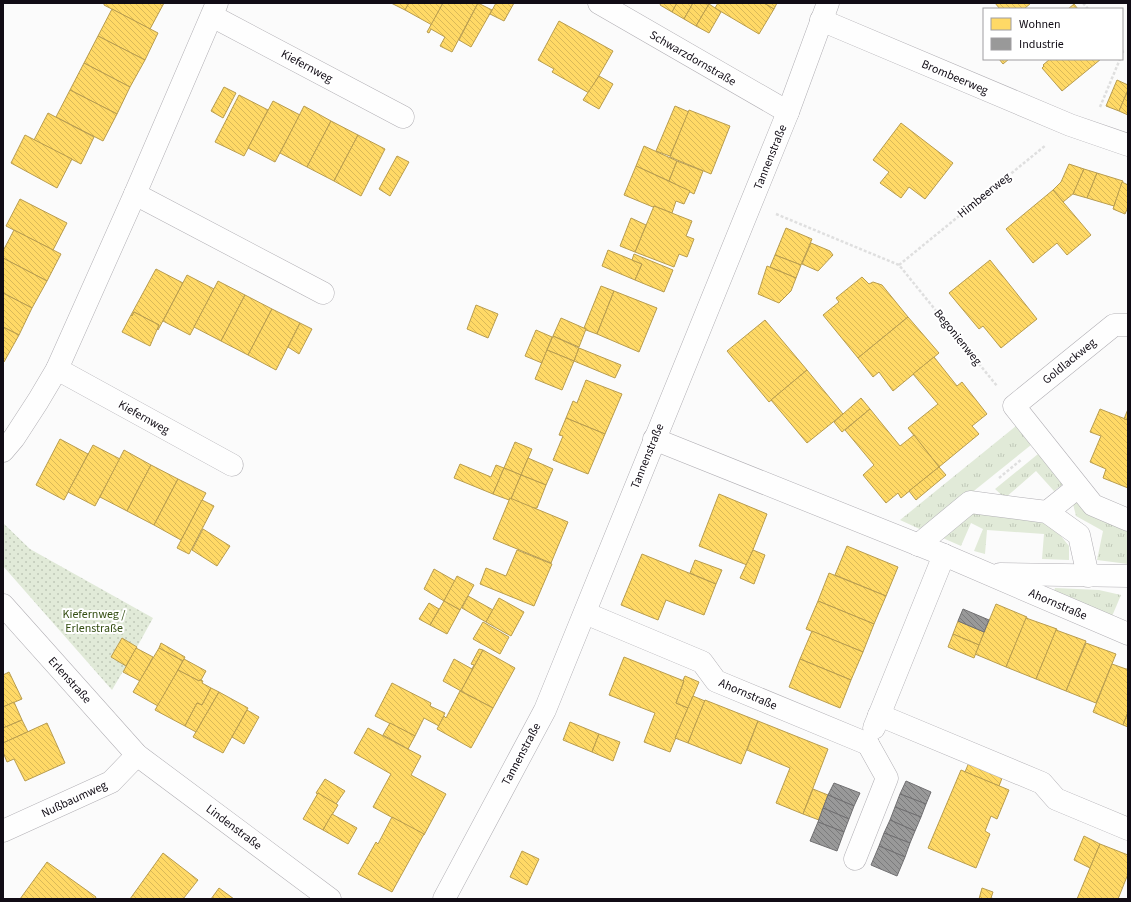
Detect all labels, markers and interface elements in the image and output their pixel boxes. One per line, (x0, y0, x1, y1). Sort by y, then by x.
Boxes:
legend (983, 8, 1123, 60)
text: Wohnen (1019, 16, 1061, 33)
street label: Schwarzdornstraße (646, 27, 739, 90)
text: Industrie (1019, 36, 1064, 53)
street label: Kiefernweg (278, 46, 336, 87)
street label: Brombeerweg (919, 56, 991, 99)
street label: Tannenstraße (750, 122, 791, 192)
street label: Himbeerweg (954, 169, 1015, 222)
street label: Begonienweg (930, 306, 986, 369)
street label: Goldlackweg (1039, 334, 1100, 388)
street label: Kiefernweg (115, 396, 173, 439)
street label: Tannenstraße (627, 421, 668, 491)
street label: Ahornstraße (1026, 585, 1090, 624)
park label: Kiefernweg / Erlenstraße (63, 606, 126, 637)
street label: Erlenstraße (44, 653, 95, 707)
street label: Ahornstraße (716, 675, 780, 714)
street label: Tannenstraße (498, 720, 545, 789)
street label: Nußbaumweg (39, 777, 110, 822)
street label: Lindenstraße (202, 801, 265, 854)

